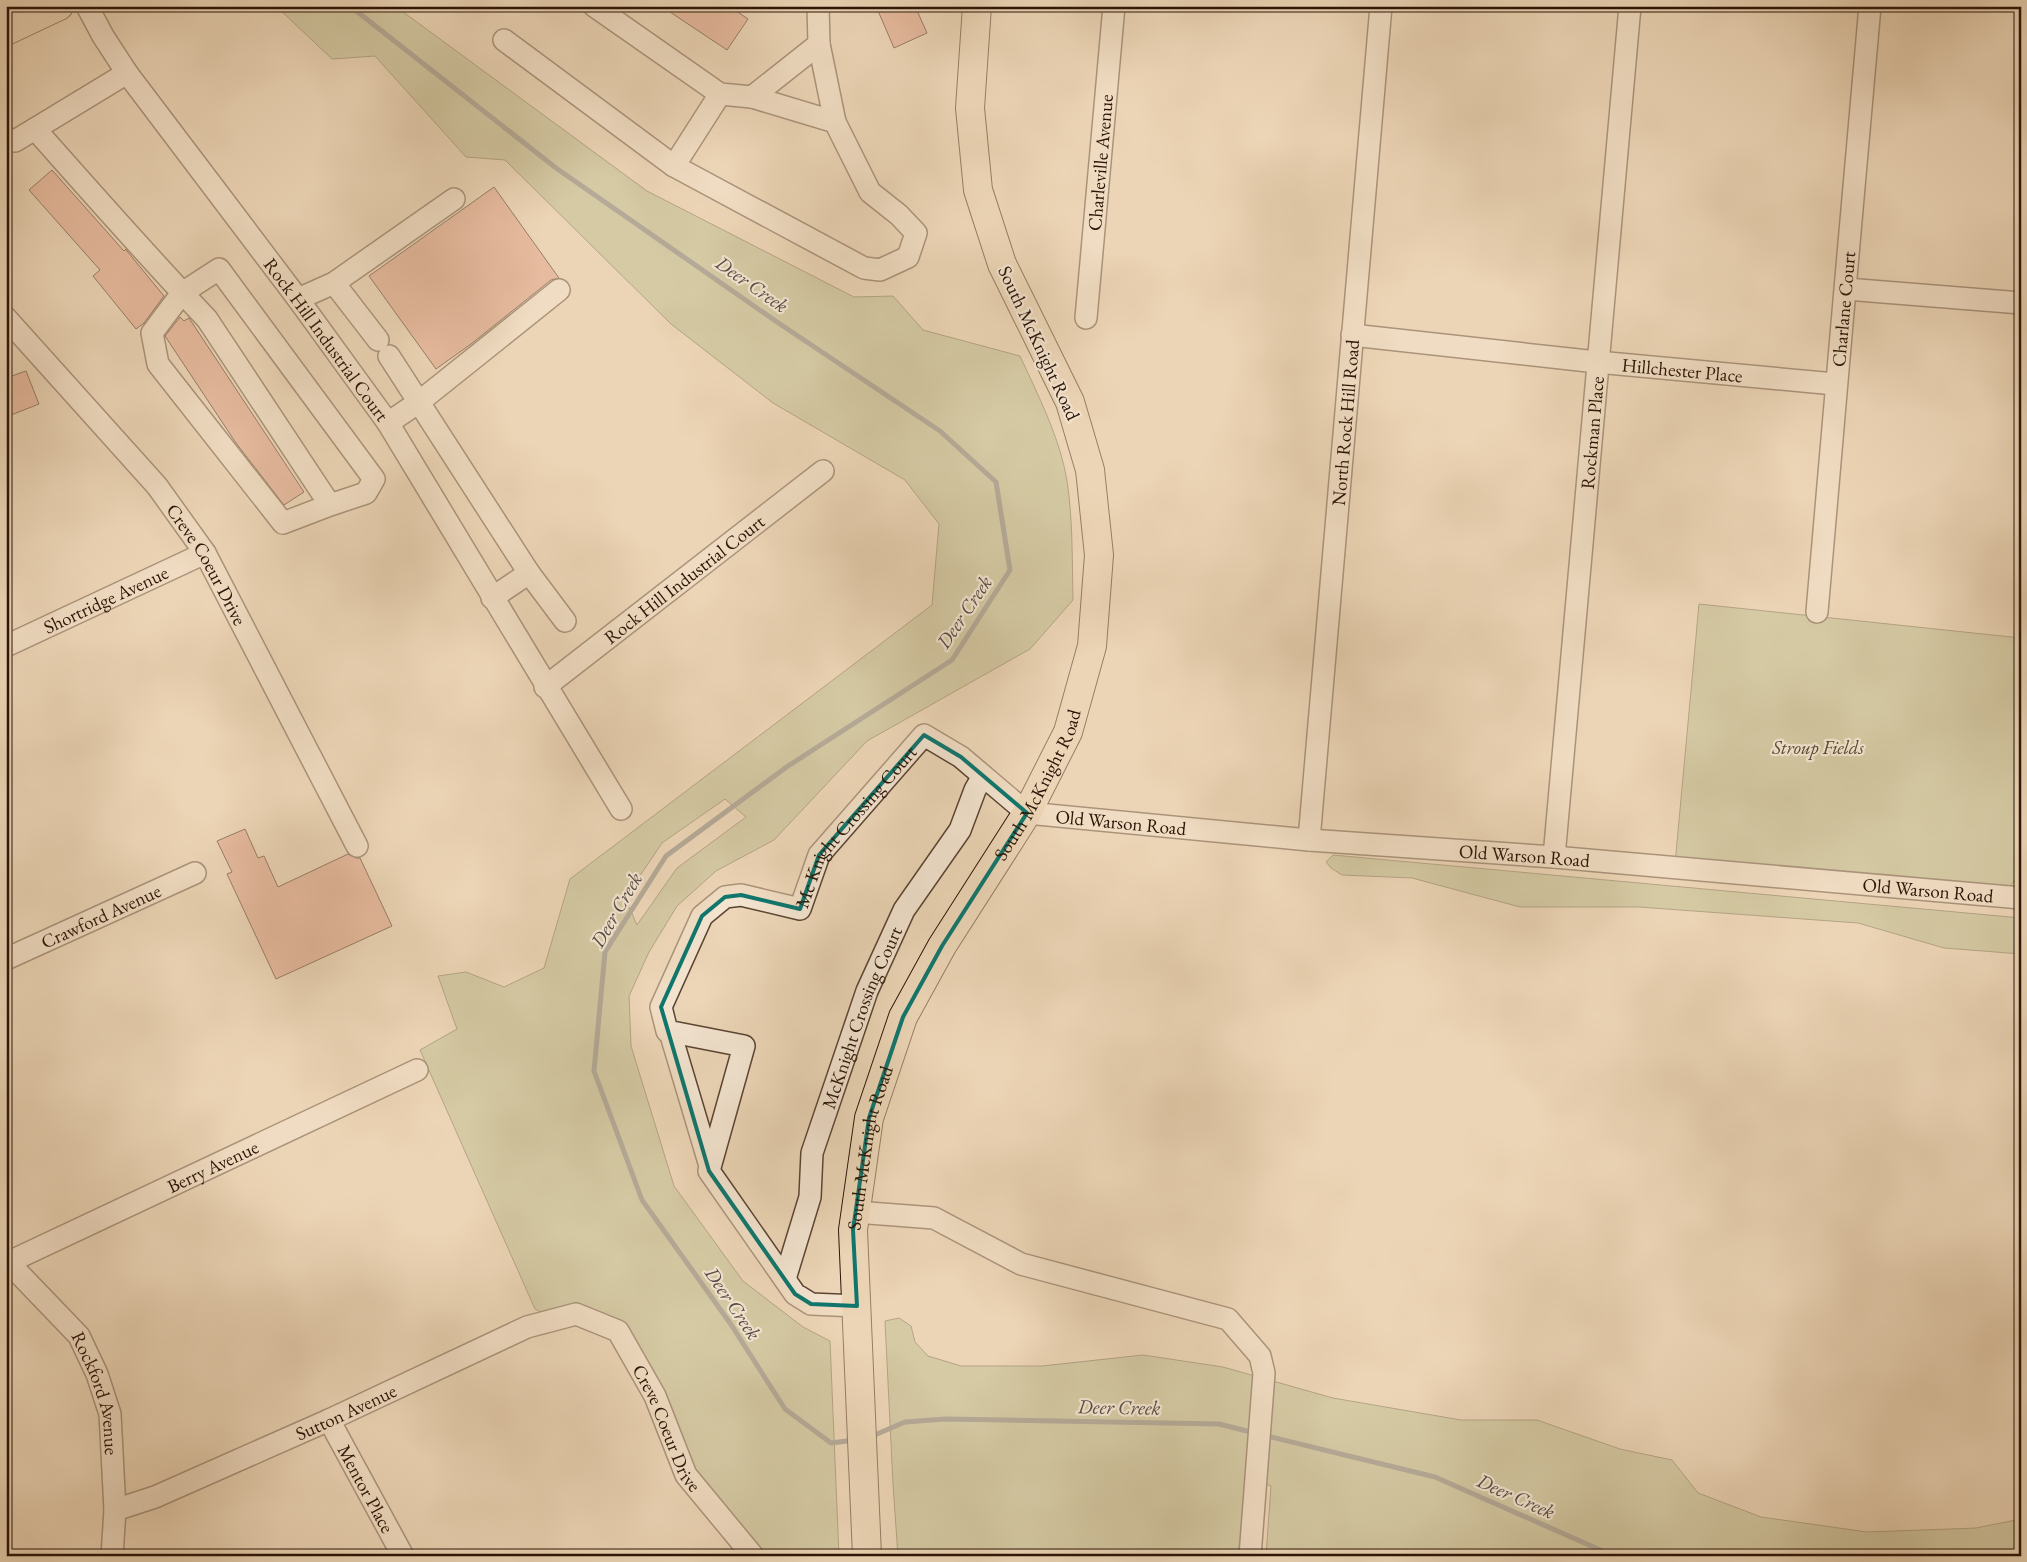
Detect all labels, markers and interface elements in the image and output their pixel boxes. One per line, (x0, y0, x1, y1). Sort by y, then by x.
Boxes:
street label: Charleville Avenue (1081, 93, 1119, 232)
water label: Deer Creek (710, 249, 793, 318)
street label: Charlane Court (1825, 250, 1861, 368)
street label: Rock Hill Industrial Court (258, 252, 395, 426)
street label: South McKnight Road (992, 262, 1086, 425)
street label: North Rock Hill Road (1325, 338, 1365, 507)
street label: Hillchester Place (1621, 352, 1744, 388)
street label: Rockman Place (1574, 375, 1609, 490)
street label: Creve Coeur Drive (161, 499, 253, 629)
street label: Rock Hill Industrial Court (599, 509, 769, 649)
street label: Shortridge Avenue (39, 560, 172, 639)
water label: Deer Creek (930, 570, 998, 654)
street label: South McKnight Road (988, 706, 1086, 865)
park label: Stroup Fields (1771, 735, 1865, 760)
street label: Mc Knight Crossing Court (789, 740, 922, 911)
street label: Old Warson Road (1054, 803, 1188, 841)
street label: Old Warson Road (1458, 838, 1591, 873)
water label: Deer Creek (584, 868, 648, 953)
street label: Old Warson Road (1862, 872, 1995, 908)
street label: Crawford Avenue (37, 878, 165, 954)
street label: McKnight Crossing Court (815, 922, 907, 1112)
street label: South McKnight Road (841, 1062, 898, 1232)
street label: Berry Avenue (163, 1134, 262, 1198)
water label: Deer Creek (699, 1261, 767, 1345)
street label: Rockford Avenue (66, 1327, 125, 1456)
street label: Creve Coeur Drive (627, 1360, 707, 1497)
street label: Sutton Avenue (291, 1378, 400, 1446)
water label: Deer Creek (1076, 1393, 1161, 1421)
street label: Mentor Place (332, 1440, 400, 1537)
water label: Deer Creek (1472, 1467, 1559, 1525)

